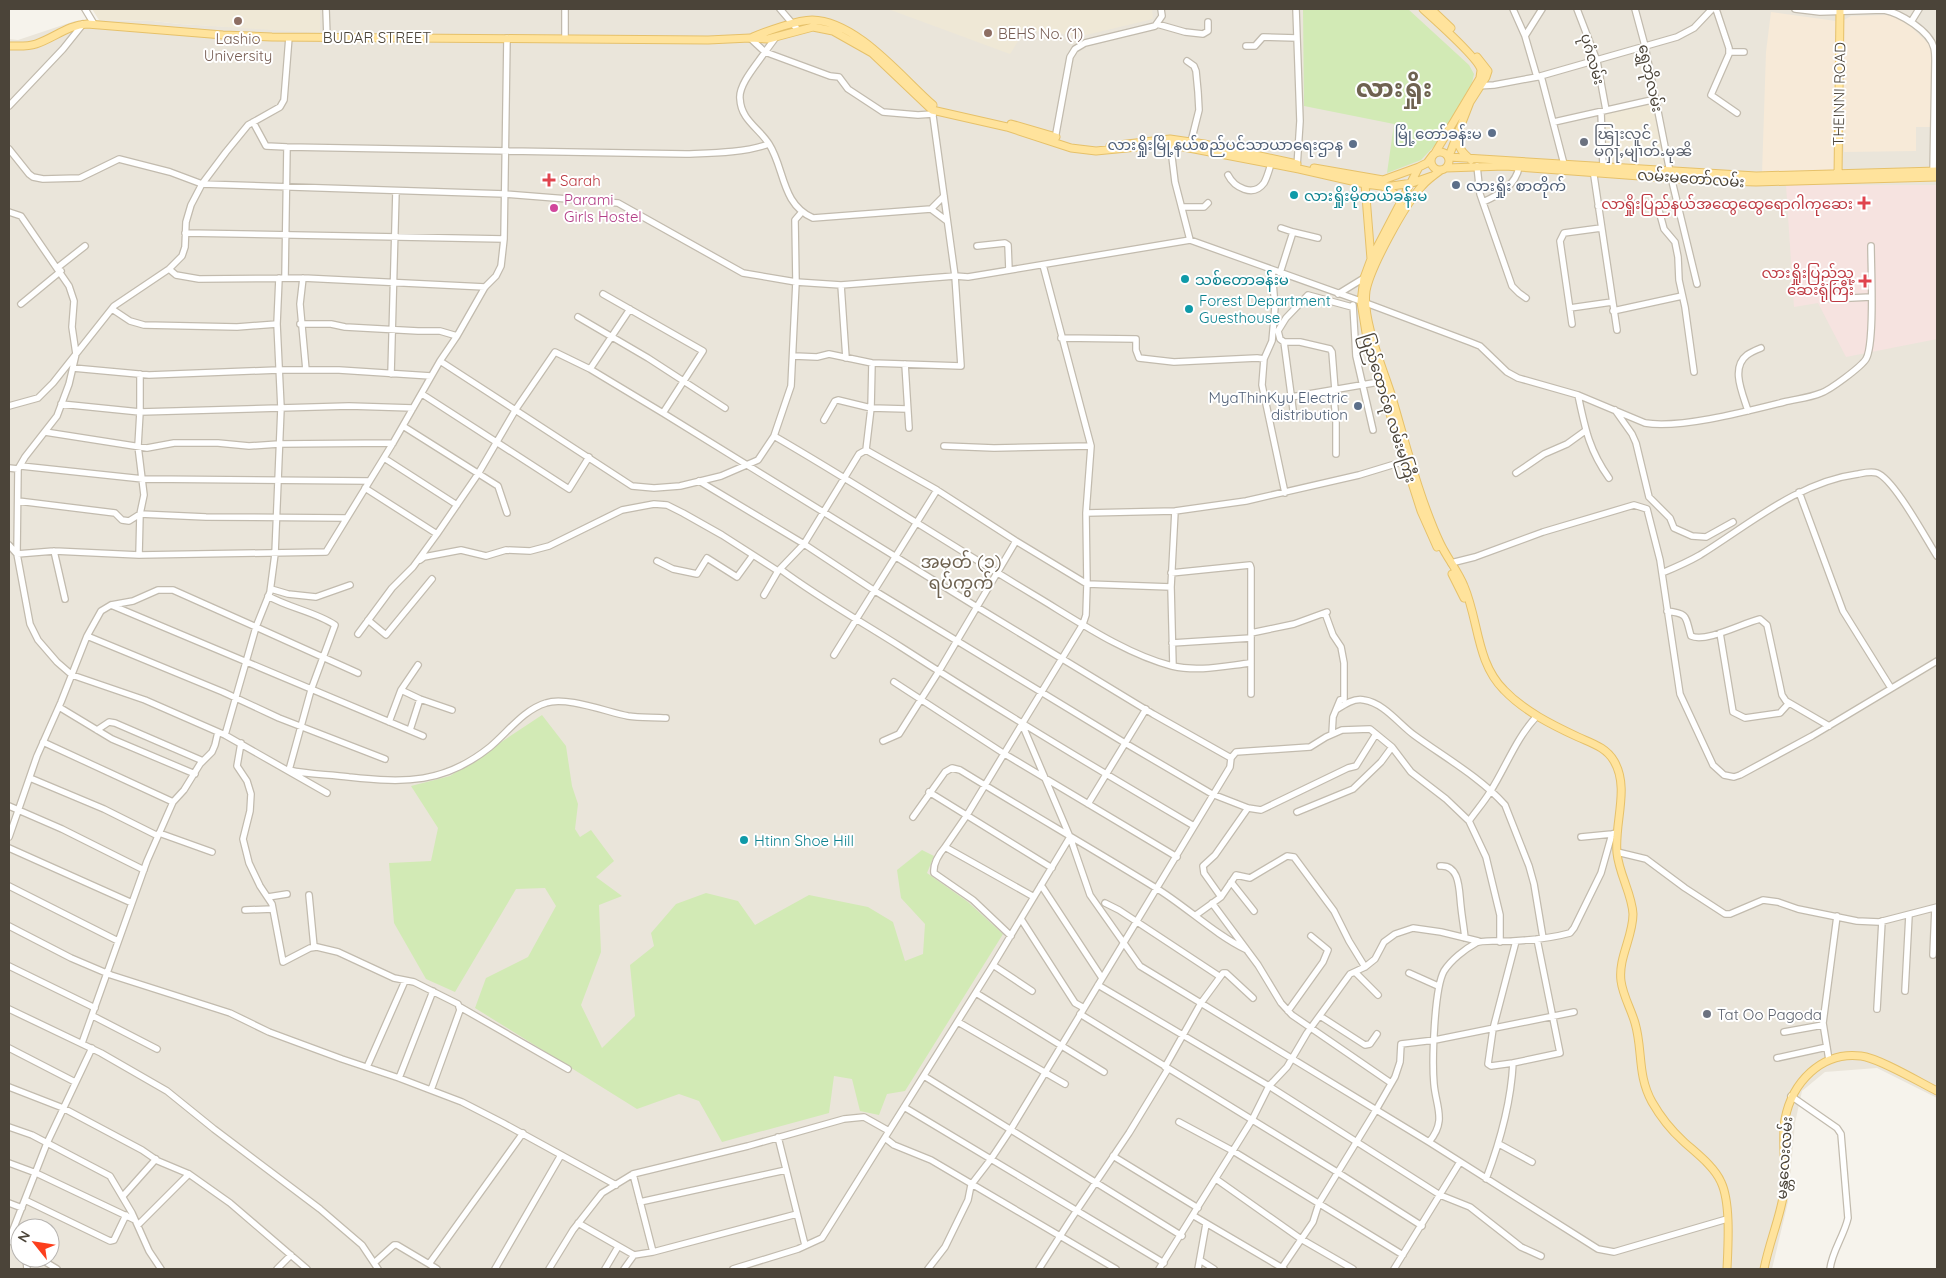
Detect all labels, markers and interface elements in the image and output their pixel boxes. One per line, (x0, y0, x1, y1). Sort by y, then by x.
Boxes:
marker: Lashio University (232, 15, 244, 27)
place label: BEHS No. (1) (998, 24, 1083, 43)
marker: BEHS No. (1) (982, 27, 994, 39)
street label: BUDAR STREET (323, 28, 431, 47)
place label: Lashio University (204, 29, 272, 65)
street label: ပုဂံလမ်း (1574, 31, 1609, 88)
street label: ရွှေဘိုလမ်း (1632, 42, 1667, 114)
street label: THEINNI ROAD (1829, 42, 1849, 146)
district label: လားရှိုး (1356, 71, 1432, 109)
place label: မြို့တော်ခန်းမ (1394, 124, 1482, 146)
place label: ၽြႃးလူင် မႁႃႇမျၢတ်ႉမုၼိ (1594, 124, 1692, 163)
marker: မြို့တော်ခန်းမ (1486, 127, 1498, 139)
place label: လားရှိုးမြို့နယ်စည်ပင်သာယာရေးဌာန (1107, 135, 1343, 157)
marker: ၽြႃးလူင် မႁႃႇမျၢတ်ႉမုၼိ (1578, 136, 1590, 148)
marker: လားရှိုးမြို့နယ်စည်ပင်သာယာရေးဌာန (1347, 138, 1359, 150)
street label: လမ်းမတော်လမ်း (1637, 165, 1745, 191)
place label: Sarah (560, 171, 601, 190)
marker: Sarah (542, 173, 556, 187)
place label: လားရှိုး စာတိုက် (1466, 176, 1566, 198)
marker: လားရှိုး စာတိုက် (1450, 179, 1462, 191)
place label: လားရှိုးမိုတယ်ခန်းမ (1304, 186, 1427, 208)
marker: လားရှိုးမိုတယ်ခန်းမ (1288, 189, 1300, 201)
place label: Parami Girls Hostel (564, 190, 642, 226)
place label: လာရှိုးပြည်နယ်အထွေထွေရောဂါကုဆေး (1601, 194, 1853, 216)
marker: လာရှိုးပြည်နယ်အထွေထွေရောဂါကုဆေး (1857, 196, 1871, 210)
marker: Parami Girls Hostel (548, 202, 560, 214)
place label: လားရှိုးပြည်သူ့ ဆေးရုံကြီး (1761, 263, 1855, 302)
place label: သစ်တောခန်းမ (1195, 270, 1289, 292)
marker: သစ်တောခန်းမ (1179, 273, 1191, 285)
marker: လားရှိုးပြည်သူ့ ဆေးရုံကြီး (1858, 274, 1872, 288)
place label: Forest Department Guesthouse (1199, 291, 1331, 327)
marker: Forest Department Guesthouse (1183, 303, 1195, 315)
street label: ပြည်ထောင်စု လမ်းမကြီး (1354, 331, 1421, 486)
place label: MyaThinKyu Electric distribution (1209, 388, 1348, 424)
marker: MyaThinKyu Electric distribution (1352, 400, 1364, 412)
district label: အမှတ် (၁) ရပ်ကွက် (920, 549, 1002, 598)
place label: Htinn Shoe Hill (754, 831, 854, 850)
marker: Htinn Shoe Hill (738, 834, 750, 846)
place label: Tat Oo Pagoda (1717, 1005, 1822, 1024)
marker: Tat Oo Pagoda (1701, 1008, 1713, 1020)
street label: မန္တလေးလမ်း (1772, 1116, 1799, 1200)
north arrow (10, 1218, 60, 1268)
text: N (13, 1228, 34, 1245)

